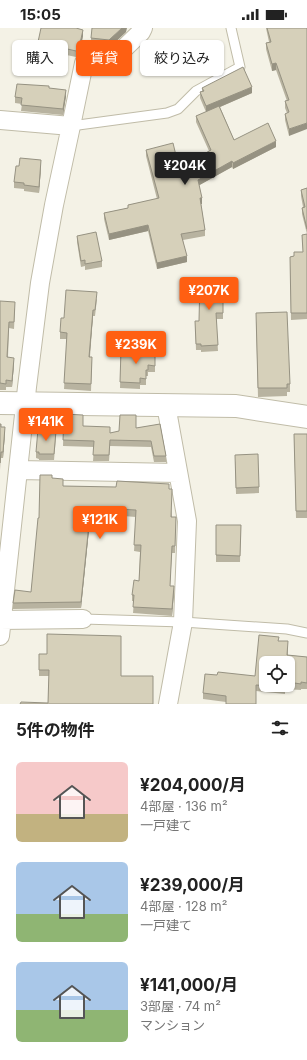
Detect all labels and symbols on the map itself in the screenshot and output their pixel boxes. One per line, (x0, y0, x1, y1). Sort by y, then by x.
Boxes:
pin: ¥204K (157, 152, 213, 186)
pin: ¥207K (181, 277, 237, 311)
pin: ¥239K (108, 331, 164, 365)
pin: ¥141K (18, 408, 74, 442)
pin: ¥121K (72, 506, 128, 540)

